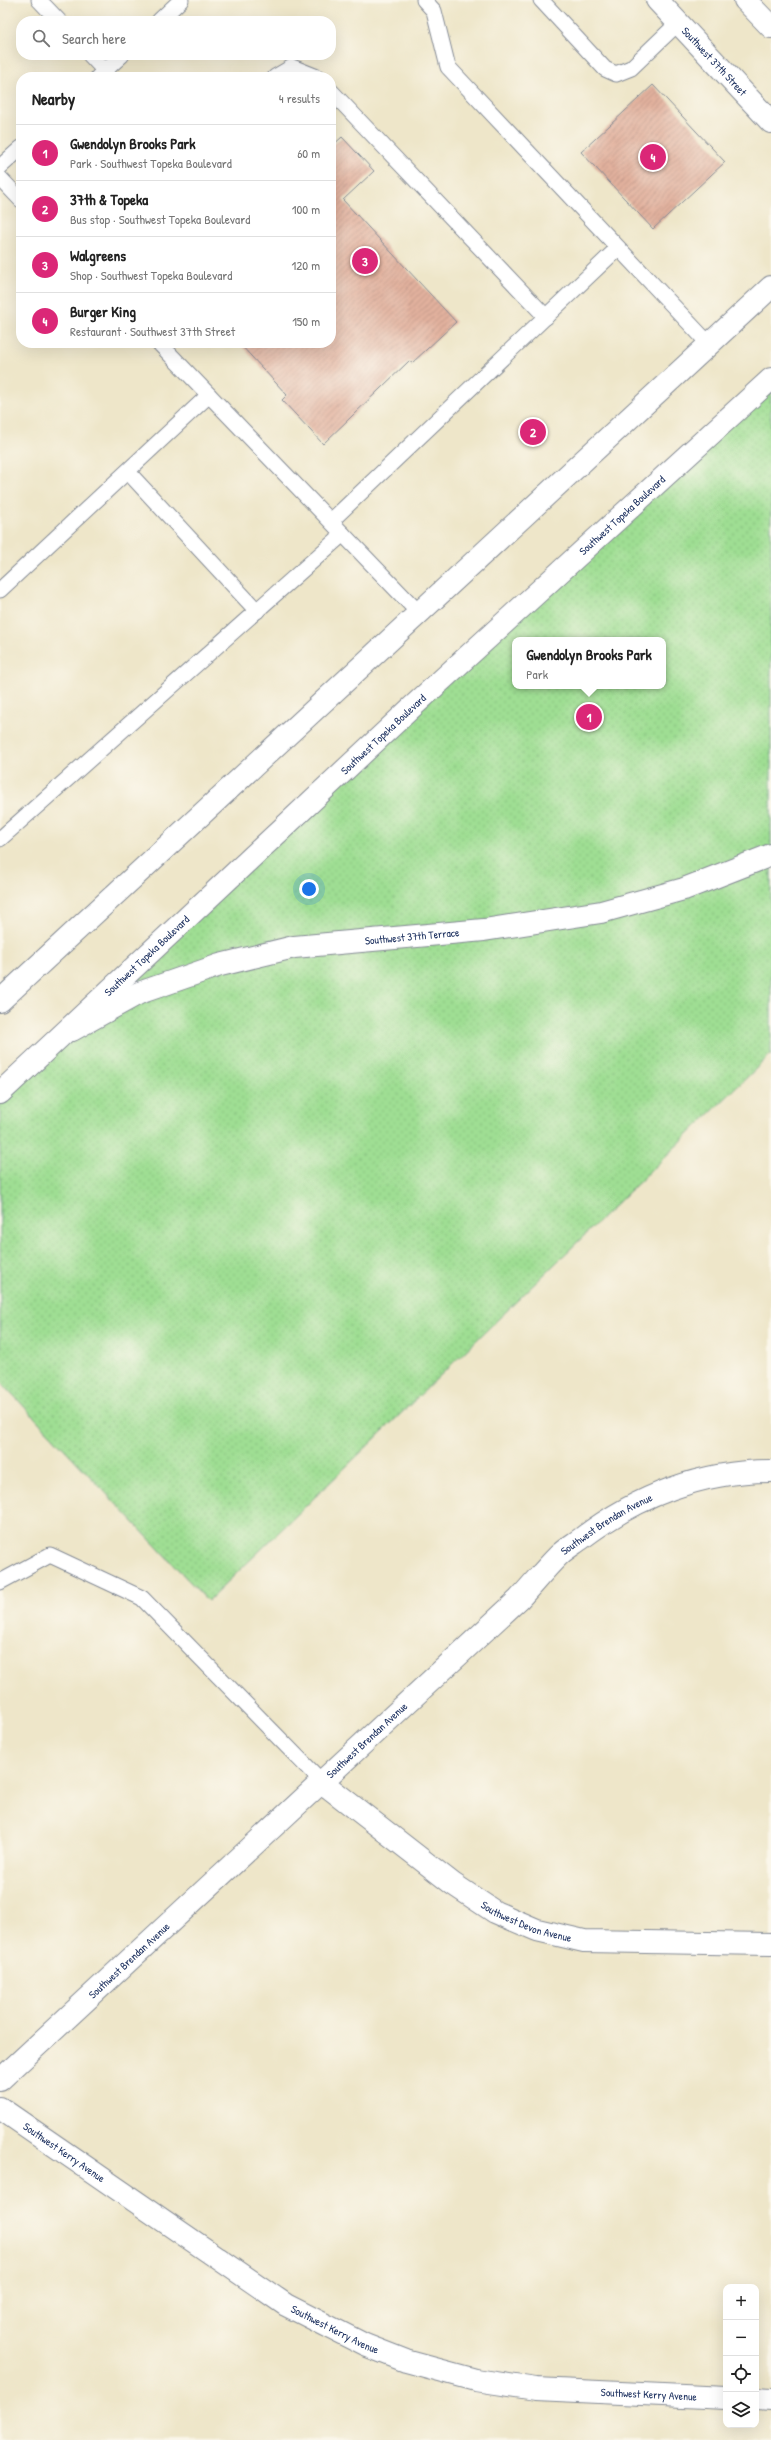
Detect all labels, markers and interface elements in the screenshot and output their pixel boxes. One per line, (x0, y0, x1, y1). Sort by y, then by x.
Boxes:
search box (16, 16, 336, 60)
street label: Southwest 37th Street (679, 24, 750, 99)
icon: search (30, 27, 52, 49)
text: Search here (62, 28, 126, 49)
text: Nearby (32, 87, 75, 110)
text: 4 results (279, 89, 320, 107)
text: Gwendolyn Brooks Park (70, 133, 195, 154)
pin: 4 (640, 142, 666, 172)
text: 1 (43, 144, 47, 162)
text: 60 m (297, 144, 320, 162)
text: Park · Southwest Topeka Boulevard (70, 154, 232, 172)
text: 37th & Topeka (70, 189, 148, 210)
text: 2 (42, 200, 48, 218)
text: 100 m (292, 200, 320, 218)
text: Bus stop · Southwest Topeka Boulevard (70, 210, 250, 228)
text: Walgreens (70, 245, 126, 266)
pin: 3 (352, 246, 378, 276)
text: 3 (42, 256, 48, 274)
text: 120 m (292, 256, 320, 274)
text: Shop · Southwest Topeka Boulevard (70, 266, 232, 284)
text: Burger King (70, 301, 136, 322)
text: 4 (43, 312, 47, 330)
text: 150 m (292, 312, 320, 330)
text: Restaurant · Southwest 37th Street (70, 322, 235, 340)
pin: 2 (520, 417, 546, 447)
street label: Southwest Topeka Boulevard (576, 472, 668, 558)
popup (512, 637, 666, 689)
text: Gwendolyn Brooks Park (526, 644, 652, 665)
text: Park (526, 665, 548, 683)
street label: Southwest Topeka Boulevard (338, 691, 429, 777)
pin: 1 (576, 702, 602, 732)
your location (299, 879, 319, 899)
street label: Southwest Topeka Boulevard (101, 912, 193, 999)
street label: Southwest 37th Terrace (364, 925, 461, 948)
street label: Southwest Brendan Avenue (558, 1490, 655, 1558)
street label: Southwest Brendan Avenue (323, 1699, 411, 1781)
street label: Southwest Devon Avenue (478, 1898, 574, 1945)
street label: Southwest Brendan Avenue (86, 1919, 173, 2001)
street label: Southwest Kerry Avenue (21, 2119, 108, 2186)
map controls (723, 2284, 759, 2428)
button: + (723, 2284, 759, 2320)
street label: Southwest Kerry Avenue (289, 2302, 381, 2357)
button: − (723, 2320, 759, 2356)
button: locate (723, 2356, 759, 2392)
street label: Southwest Kerry Avenue (600, 2385, 698, 2404)
button: layers (723, 2392, 759, 2428)

